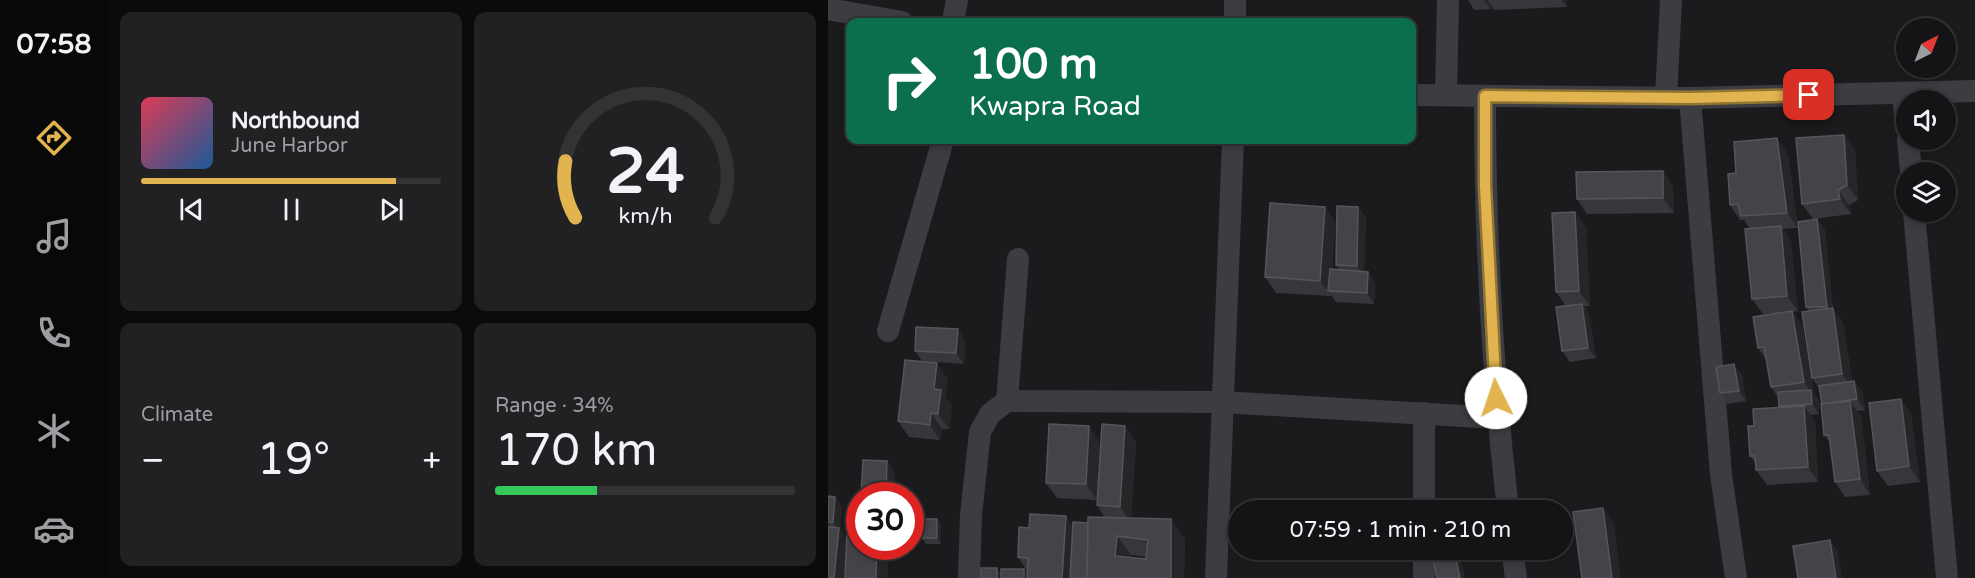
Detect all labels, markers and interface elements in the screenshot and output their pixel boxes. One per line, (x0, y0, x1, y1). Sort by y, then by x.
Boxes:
north arrow (1896, 18, 1956, 78)
map controls (1896, 18, 1956, 222)
text: 07:58 (17, 28, 91, 61)
text: 100 m (969, 39, 1098, 90)
icon: right (870, 42, 948, 120)
pin (1783, 69, 1834, 120)
icon: arrive (1792, 78, 1825, 111)
text: Kwapra Road (969, 90, 1141, 123)
button: sound (1896, 90, 1956, 150)
text: Northbound (231, 108, 360, 134)
icon: directions (33, 117, 75, 159)
text: June Harbor (231, 134, 348, 158)
text: 24 (606, 136, 684, 211)
button: layers (1896, 162, 1956, 222)
icon: previous (175, 193, 208, 226)
icon: pause (275, 193, 308, 226)
icon: next (375, 193, 408, 226)
text: km/h (618, 204, 672, 230)
icon: music (33, 215, 75, 257)
icon: phone (33, 312, 75, 354)
position arrow (1464, 366, 1528, 430)
text: Range · 34% (495, 394, 614, 418)
text: Climate (141, 403, 213, 427)
icon: climate (33, 410, 75, 452)
text: 170 km (495, 424, 657, 478)
text: 19° (257, 433, 330, 487)
text: − (141, 441, 165, 480)
text: + (422, 441, 441, 480)
speed limit sign: 30 (846, 482, 924, 560)
icon: car (33, 508, 75, 550)
text: 07:59 · 1 min · 210 m (1290, 517, 1511, 543)

